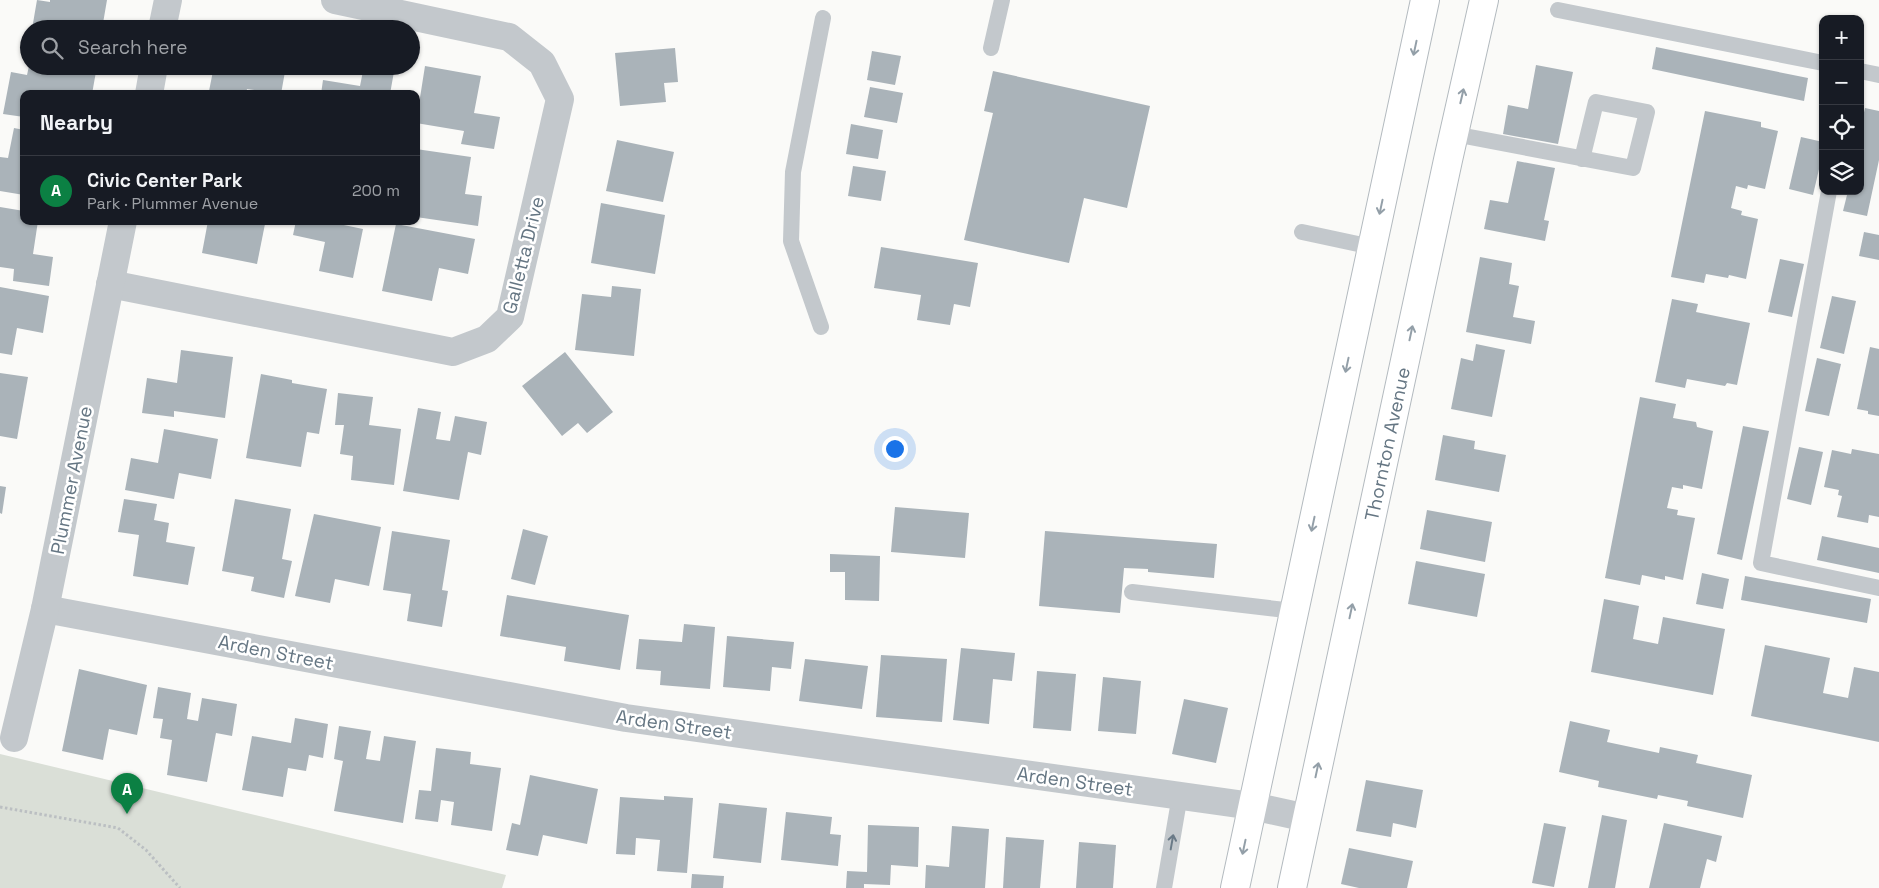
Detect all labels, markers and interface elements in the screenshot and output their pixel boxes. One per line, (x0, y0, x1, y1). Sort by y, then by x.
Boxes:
map controls (1819, 15, 1864, 195)
button: + (1819, 15, 1864, 60)
search box (20, 20, 420, 75)
icon: search (38, 34, 66, 62)
text: Search here (78, 35, 188, 60)
one-way arrow (1409, 39, 1419, 55)
button: − (1819, 60, 1864, 105)
one-way arrow (1458, 88, 1467, 104)
button: locate (1819, 105, 1864, 150)
text: Nearby (40, 109, 113, 136)
button: layers (1819, 150, 1864, 195)
text: Civic Center Park (87, 168, 243, 193)
text: A (51, 180, 61, 201)
text: 200 m (352, 180, 400, 201)
text: Park · Plummer Avenue (87, 193, 258, 214)
street label: Galletta Drive (497, 194, 550, 316)
one-way arrow (1375, 198, 1385, 214)
one-way arrow (1407, 325, 1416, 341)
one-way arrow (1341, 357, 1351, 373)
street label: Thornton Avenue (1359, 365, 1416, 523)
street label: Plummer Avenue (45, 404, 98, 556)
your location (882, 436, 908, 462)
one-way arrow (1307, 516, 1317, 532)
one-way arrow (1347, 604, 1356, 620)
street label: Arden Street (216, 629, 336, 676)
street label: Arden Street (614, 704, 734, 745)
street label: Arden Street (1015, 761, 1135, 802)
one-way arrow (1313, 763, 1322, 779)
pin: A (111, 773, 143, 814)
one-way arrow (1168, 834, 1178, 850)
one-way arrow (1238, 838, 1248, 854)

